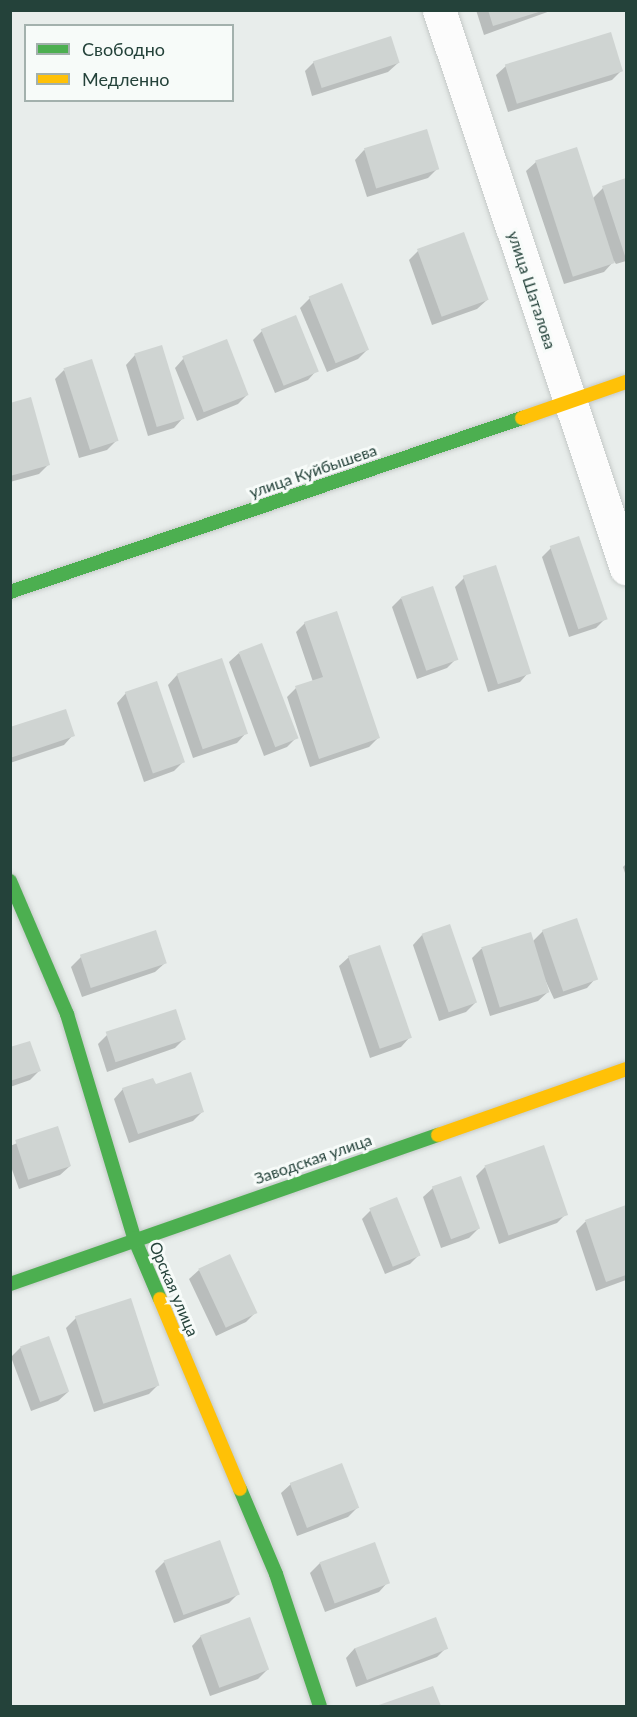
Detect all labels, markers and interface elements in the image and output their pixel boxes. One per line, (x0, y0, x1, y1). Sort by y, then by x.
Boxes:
legend (24, 24, 234, 102)
text: Свободно (82, 38, 165, 60)
text: Медленно (82, 68, 170, 90)
street label: улица Шаталова (504, 229, 560, 351)
street label: улица Куйбышева (247, 440, 379, 502)
street label: Заводская улица (252, 1130, 374, 1188)
street label: Орская улица (145, 1239, 203, 1339)

